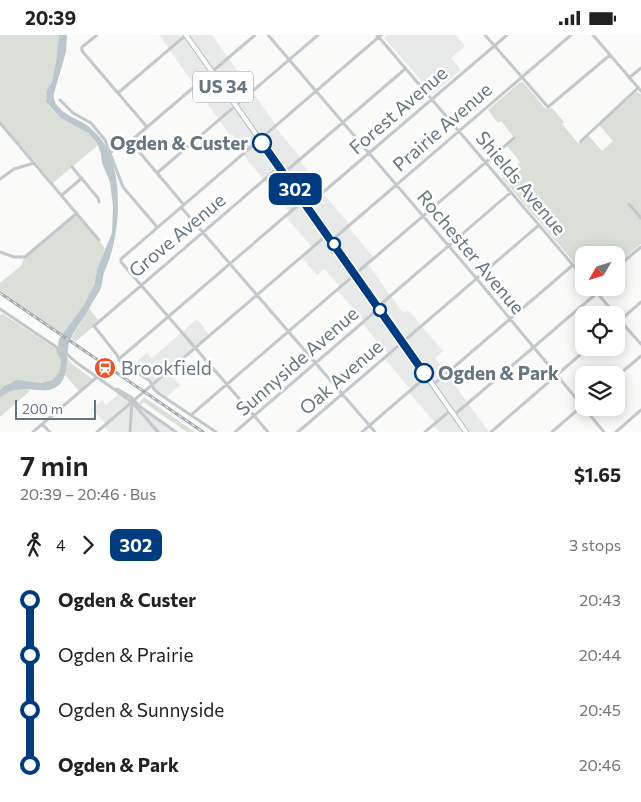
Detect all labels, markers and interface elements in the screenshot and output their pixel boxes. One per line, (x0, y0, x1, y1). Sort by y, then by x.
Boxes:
text: 20:39 (25, 6, 76, 29)
street label: Forest Avenue (344, 61, 451, 158)
road number: US 34 (193, 71, 253, 103)
street label: Prairie Avenue (387, 77, 496, 176)
street label: Shields Avenue (471, 126, 571, 239)
place label: Ogden & Custer (110, 131, 248, 154)
marker: Ogden & Custer (252, 133, 272, 153)
line badge: 302 (266, 173, 324, 205)
text: 302 (279, 178, 311, 200)
street label: Rochester Avenue (413, 185, 530, 318)
street label: Grove Avenue (124, 188, 230, 282)
unlabelled marker (327, 237, 341, 251)
north arrow (575, 246, 625, 296)
map controls (575, 246, 625, 416)
street label: Sunnyside Avenue (231, 301, 363, 420)
unlabelled marker (373, 303, 387, 317)
button: locate (575, 306, 625, 356)
street label: Oak Avenue (294, 334, 387, 419)
station icon: Brookfield (93, 356, 117, 380)
place label: Brookfield (121, 356, 212, 379)
place label: Ogden & Park (438, 361, 559, 384)
marker: Ogden & Park (414, 363, 434, 383)
button: layers (575, 366, 625, 416)
scale bar (15, 397, 96, 420)
text: 200 m (22, 400, 63, 417)
text: 7 min (20, 448, 89, 482)
text: $1.65 (574, 463, 621, 486)
text: 20:39 – 20:46 · Bus (20, 484, 156, 503)
icon: walk (20, 531, 48, 559)
icon: forward (74, 531, 102, 559)
text: 302 (120, 534, 152, 556)
text: 4 (56, 535, 66, 554)
text: 3 stops (569, 535, 621, 554)
text: Ogden & Custer (58, 588, 196, 611)
text: 20:43 (579, 590, 621, 609)
text: Ogden & Prairie (58, 643, 193, 666)
text: 20:44 (579, 645, 621, 664)
text: Ogden & Sunnyside (58, 698, 224, 721)
text: 20:45 (579, 700, 621, 719)
text: Ogden & Park (58, 753, 179, 776)
text: 20:46 (579, 755, 621, 774)

